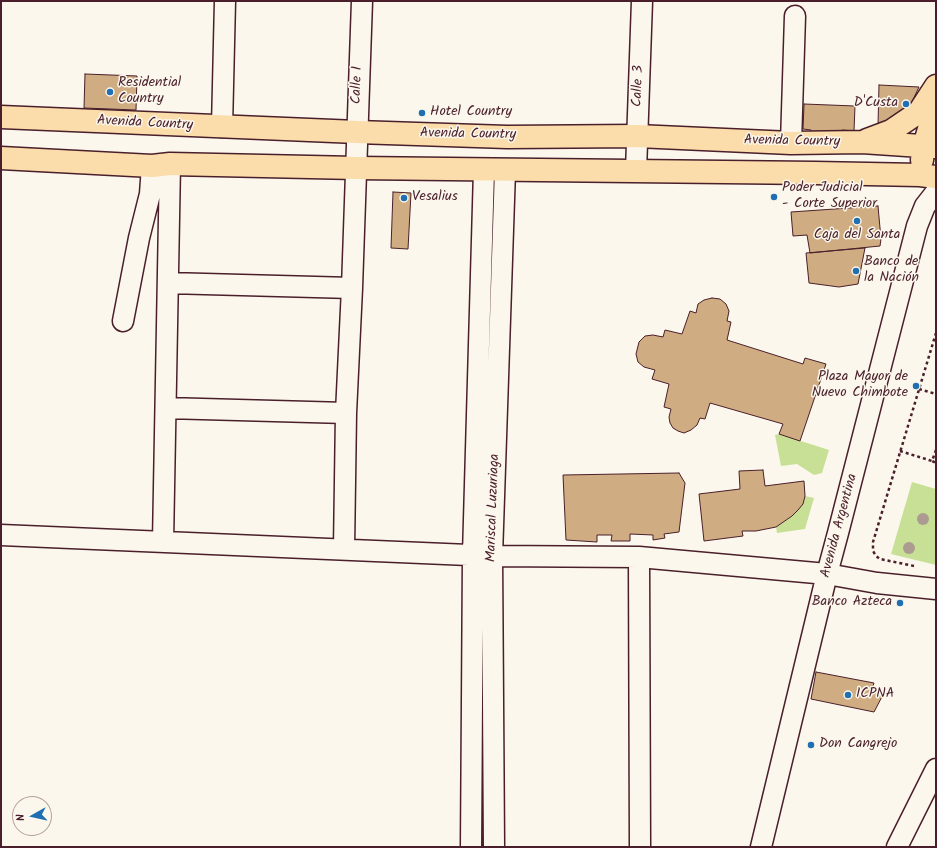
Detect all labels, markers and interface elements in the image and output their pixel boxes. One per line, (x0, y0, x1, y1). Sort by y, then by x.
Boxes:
street label: Calle 3 (630, 65, 648, 107)
street label: Calle 1 (349, 66, 367, 104)
place label: Residential Country (118, 76, 181, 108)
marker: Residential Country (105, 87, 115, 97)
place label: D'Custa (854, 96, 898, 112)
marker: D'Custa (901, 99, 911, 109)
place label: Hotel Country (430, 105, 512, 121)
marker: Hotel Country (417, 108, 427, 118)
street label: Avenida Country (97, 113, 193, 135)
street label: Avenida Country (420, 126, 516, 144)
street label: Avenida Country (744, 133, 840, 151)
place label: Poder Judicial - Corte Superior (782, 181, 877, 214)
place label: Vesalius (412, 190, 458, 206)
marker: Poder Judicial - Corte Superior (769, 192, 779, 202)
marker: Vesalius (399, 193, 409, 203)
marker: Caja del Santa (852, 216, 862, 226)
place label: Caja del Santa (814, 228, 900, 244)
place label: Banco de la Nación (864, 255, 919, 288)
marker: Banco de la Nación (851, 266, 861, 276)
place label: Plaza Mayor de Nuevo Chimbote (812, 370, 908, 402)
marker: Plaza Mayor de Nuevo Chimbote (911, 381, 921, 391)
street label: Mariscal Luzuriaga (484, 454, 504, 562)
street label: Avenida Argentina (818, 472, 862, 580)
place label: Banco Azteca (812, 595, 892, 611)
marker: Banco Azteca (895, 598, 905, 608)
place label: ICPNA (856, 687, 894, 703)
marker: ICPNA (843, 690, 853, 700)
place label: Don Cangrejo (819, 737, 897, 753)
marker: Don Cangrejo (806, 740, 816, 750)
north arrow (12, 796, 52, 836)
text: N (12, 813, 31, 822)

